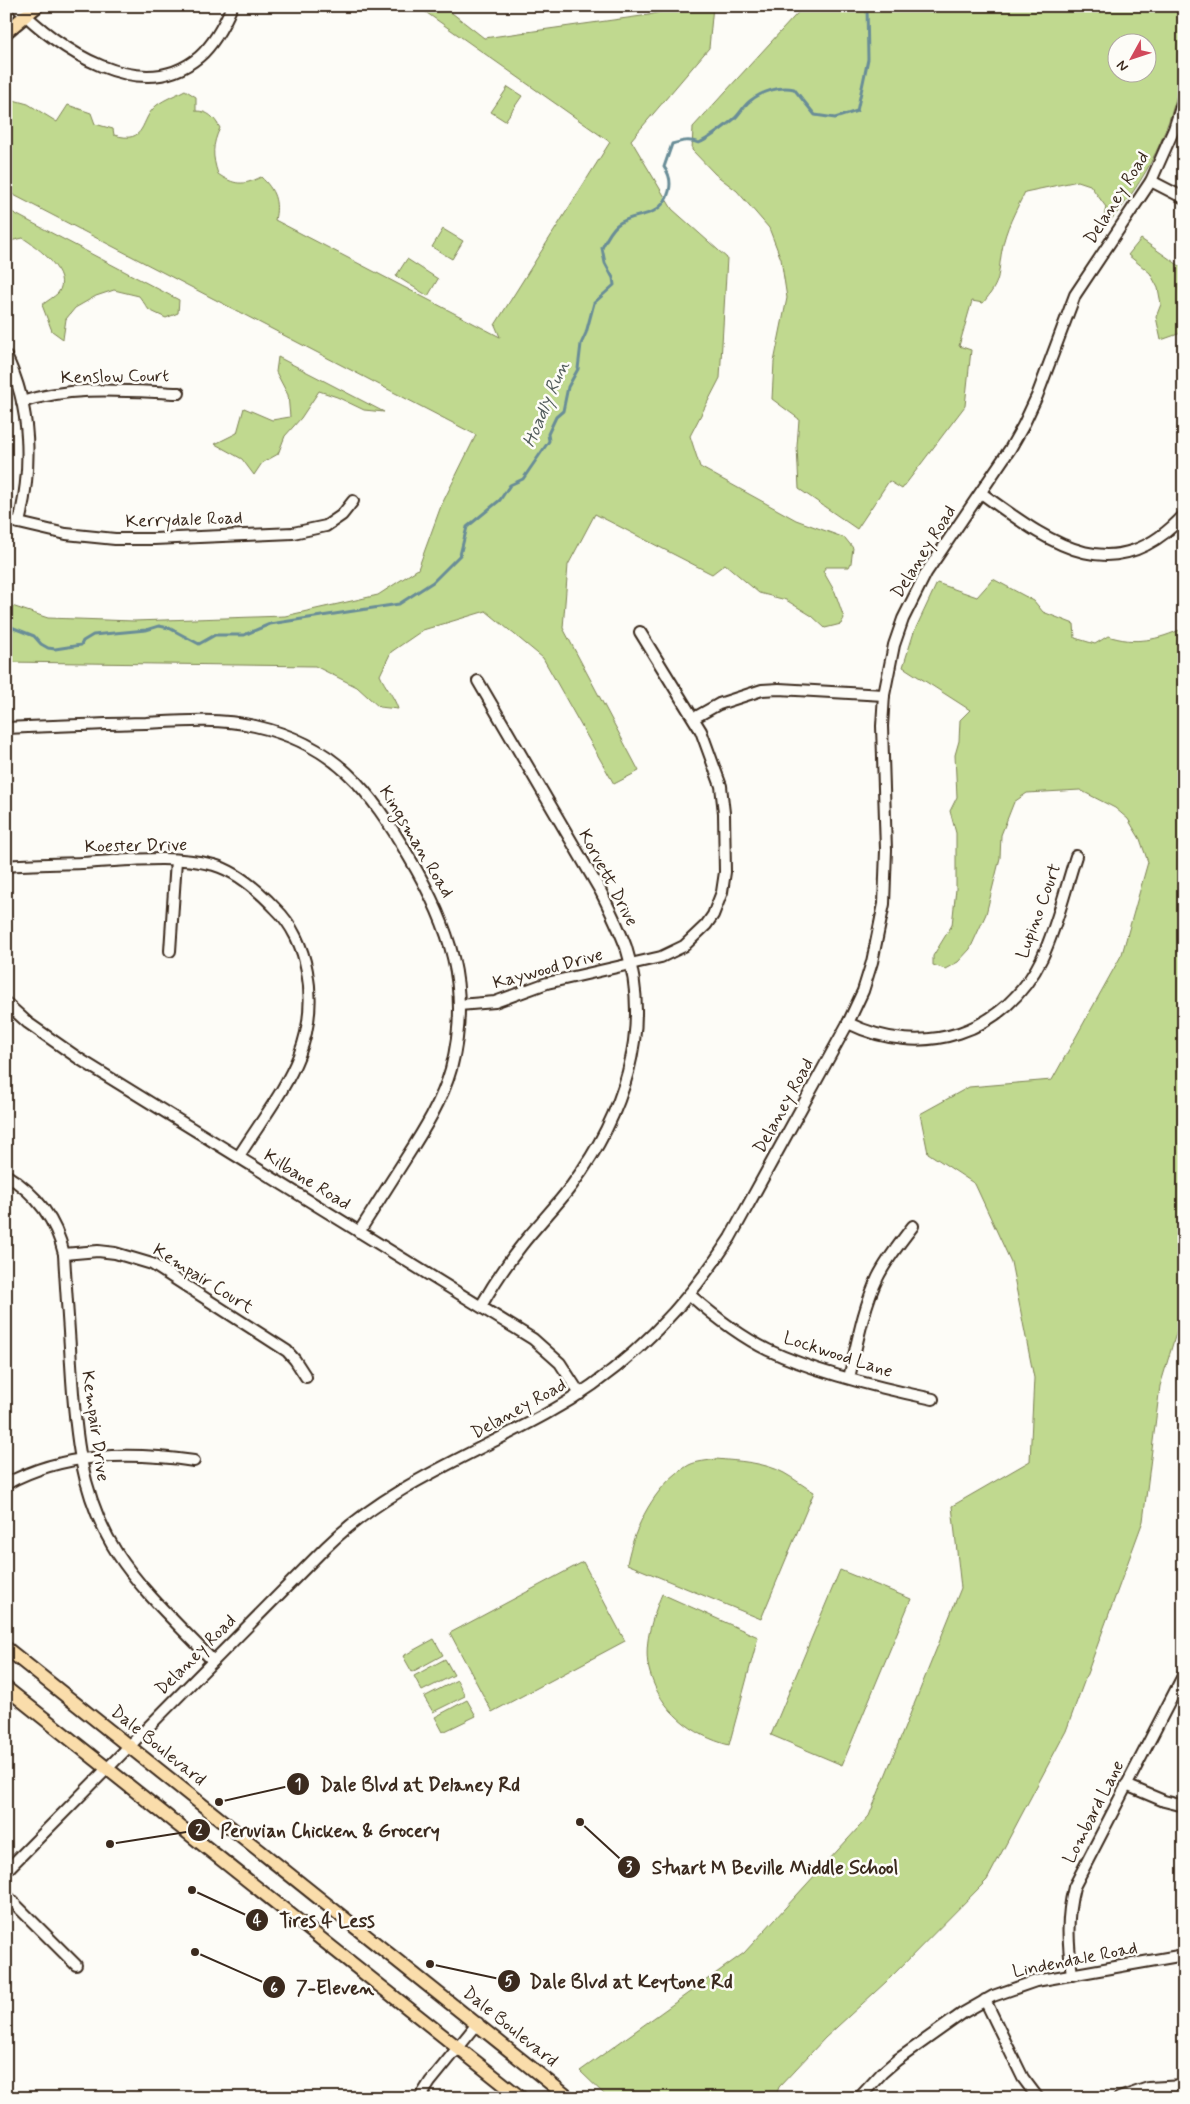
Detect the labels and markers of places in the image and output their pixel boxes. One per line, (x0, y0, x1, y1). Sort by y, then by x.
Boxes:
callout: Dale Blvd at Delaney Rd (286, 1767, 530, 1801)
callout: Peruvian Chicken & Grocery (187, 1813, 449, 1847)
callout: Stuart M Beville Middle School (616, 1850, 909, 1884)
callout: Tires 4 Less (245, 1903, 385, 1937)
callout: Dale Blvd at Keytone Rd (497, 1964, 740, 1998)
callout: 7-Eleven (261, 1970, 385, 2004)

